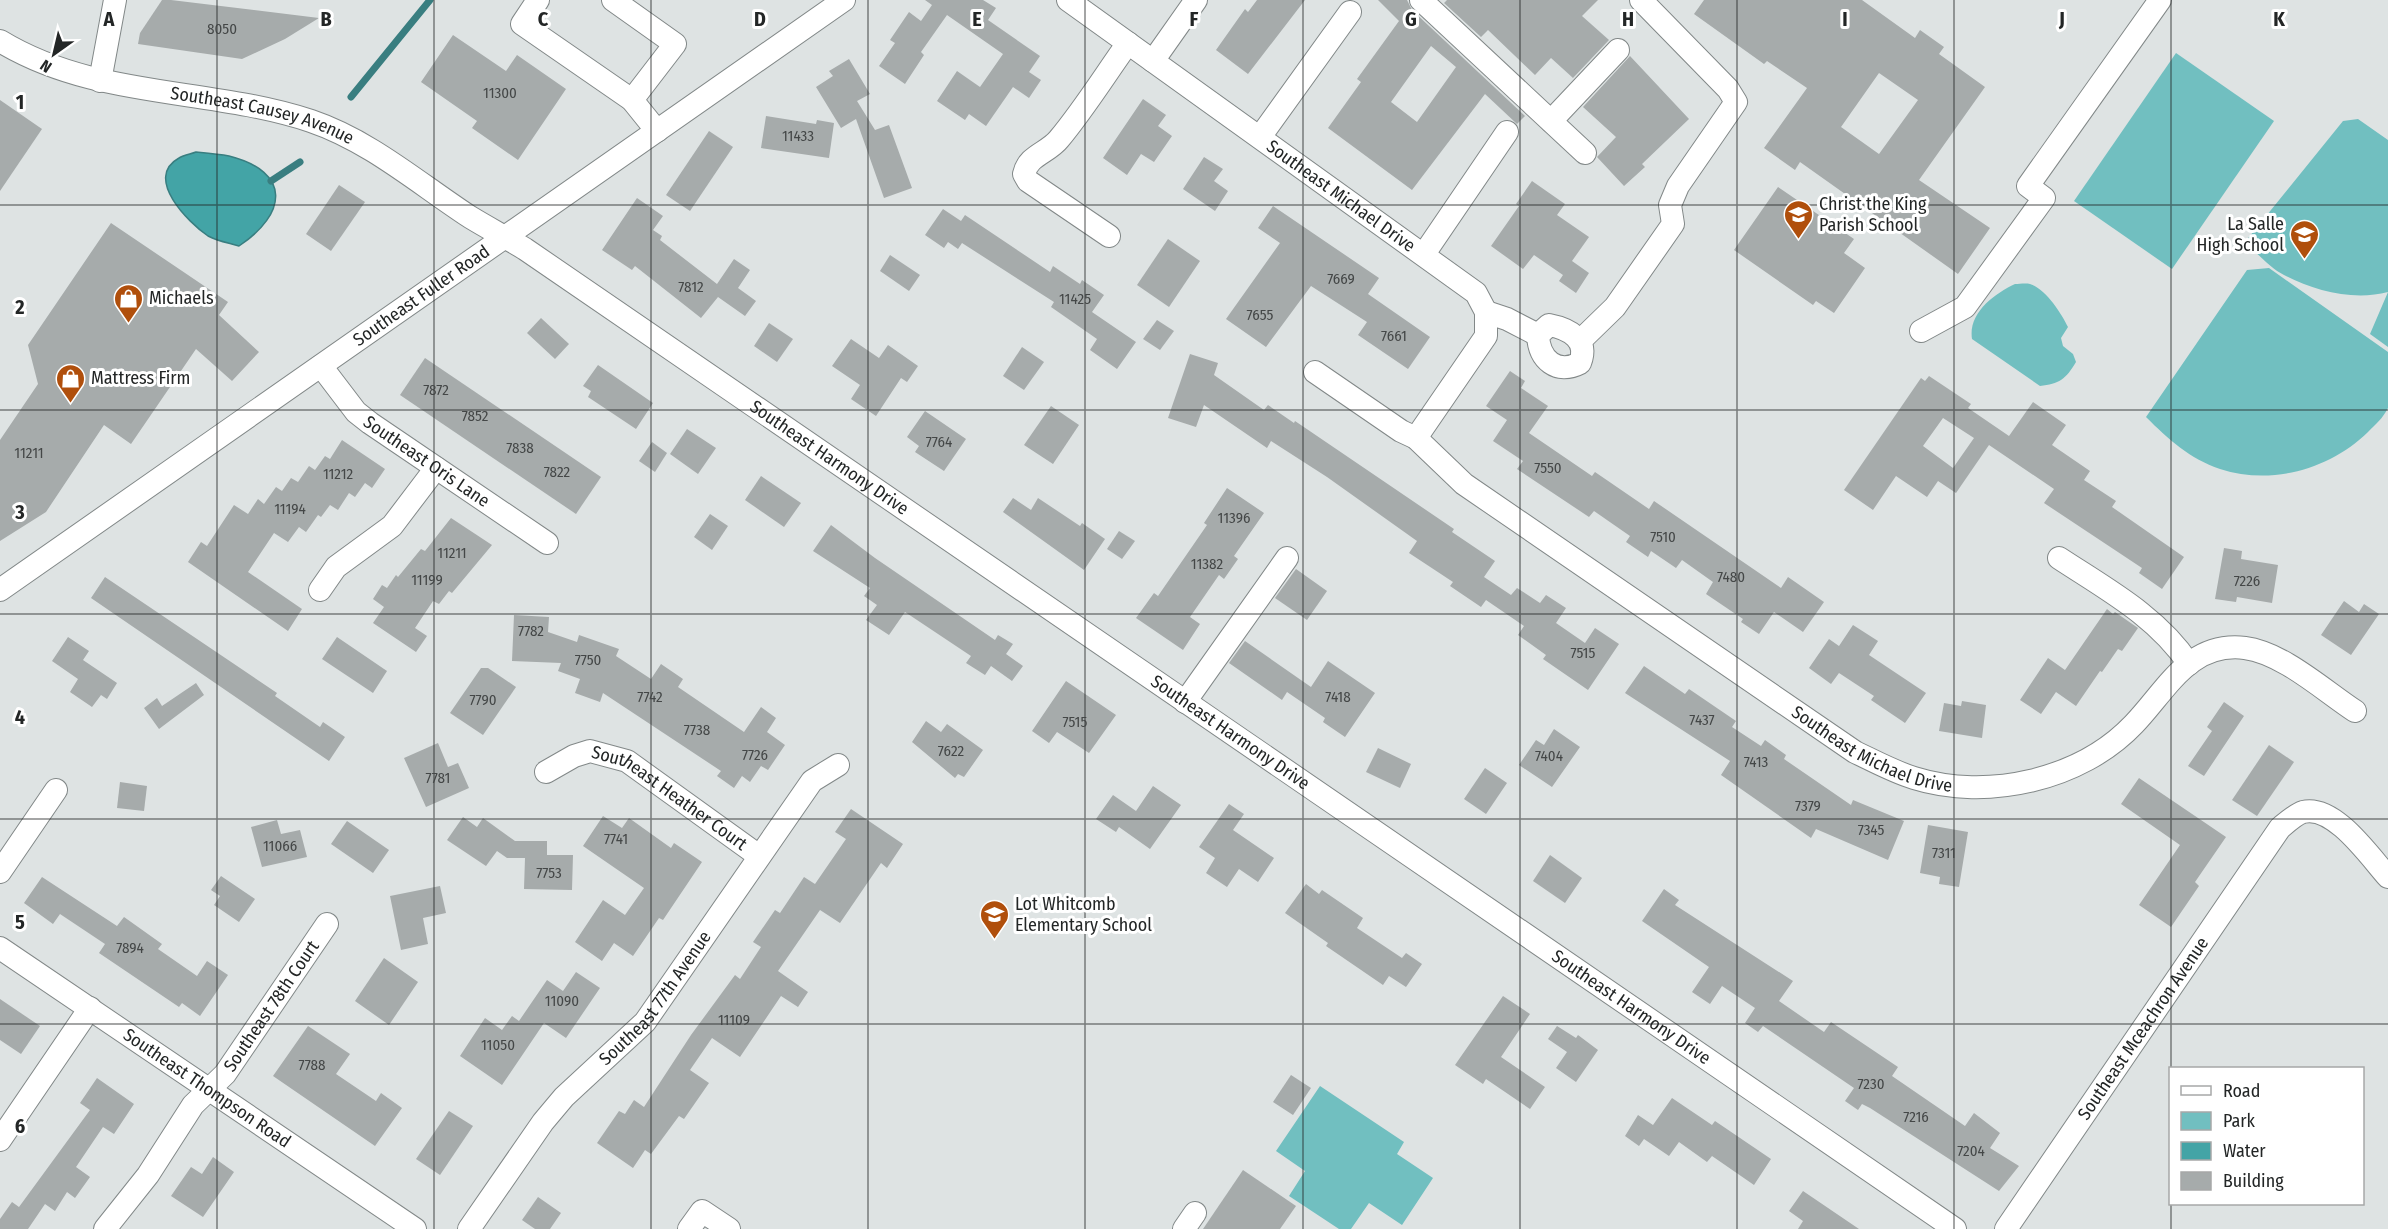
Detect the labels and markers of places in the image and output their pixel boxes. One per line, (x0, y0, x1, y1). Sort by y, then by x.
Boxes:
place label: Christ the King Parish School (1819, 193, 1927, 236)
school or university icon: Christ the King Parish School (1782, 198, 1814, 240)
place label: La Salle High School (2197, 213, 2284, 256)
school or university icon: La Salle High School (2289, 218, 2321, 260)
shop icon: Michaels (112, 282, 144, 324)
place label: Michaels (149, 287, 214, 309)
shop icon: Mattress Firm (54, 362, 86, 404)
place label: Mattress Firm (91, 367, 190, 389)
place label: Lot Whitcomb Elementary School (1015, 893, 1152, 936)
school or university icon: Lot Whitcomb Elementary School (978, 898, 1010, 940)

